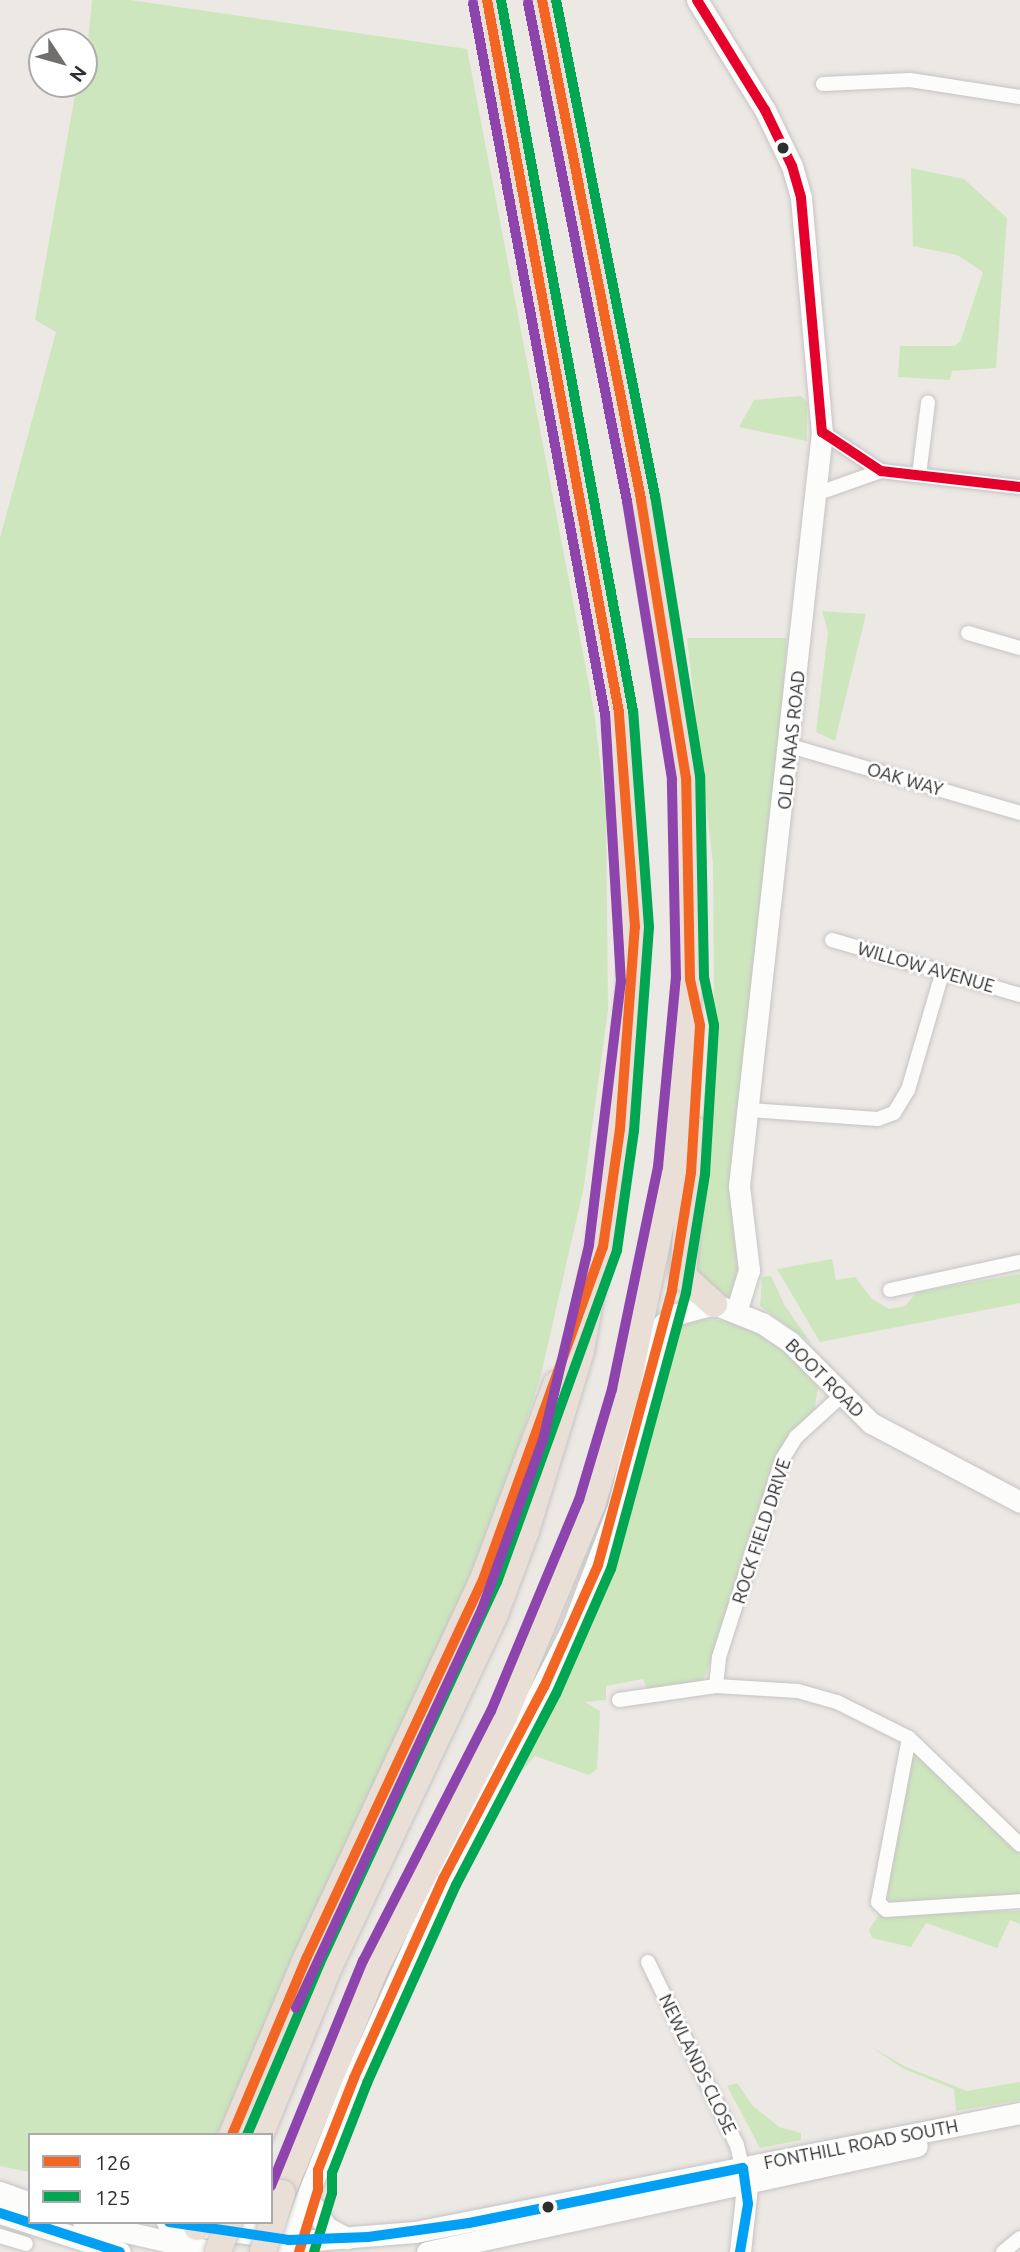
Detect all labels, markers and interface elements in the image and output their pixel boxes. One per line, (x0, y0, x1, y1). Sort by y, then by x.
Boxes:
north arrow (28, 28, 98, 98)
text: N (65, 62, 91, 86)
unlabelled marker (776, 141, 790, 155)
street label: OLD NAAS ROAD (773, 669, 809, 811)
street label: OAK WAY (865, 758, 945, 800)
street label: WILLOW AVENUE (855, 937, 997, 997)
street label: BOOT ROAD (781, 1334, 869, 1422)
street label: ROCK FIELD DRIVE (727, 1456, 795, 1606)
street label: NEWLANDS CLOSE (655, 1990, 741, 2138)
street label: FONTHILL ROAD SOUTH (762, 2115, 960, 2173)
legend (28, 2133, 273, 2224)
text: 126 (95, 2150, 131, 2174)
text: 125 (95, 2185, 131, 2209)
unlabelled marker (541, 2200, 555, 2214)

